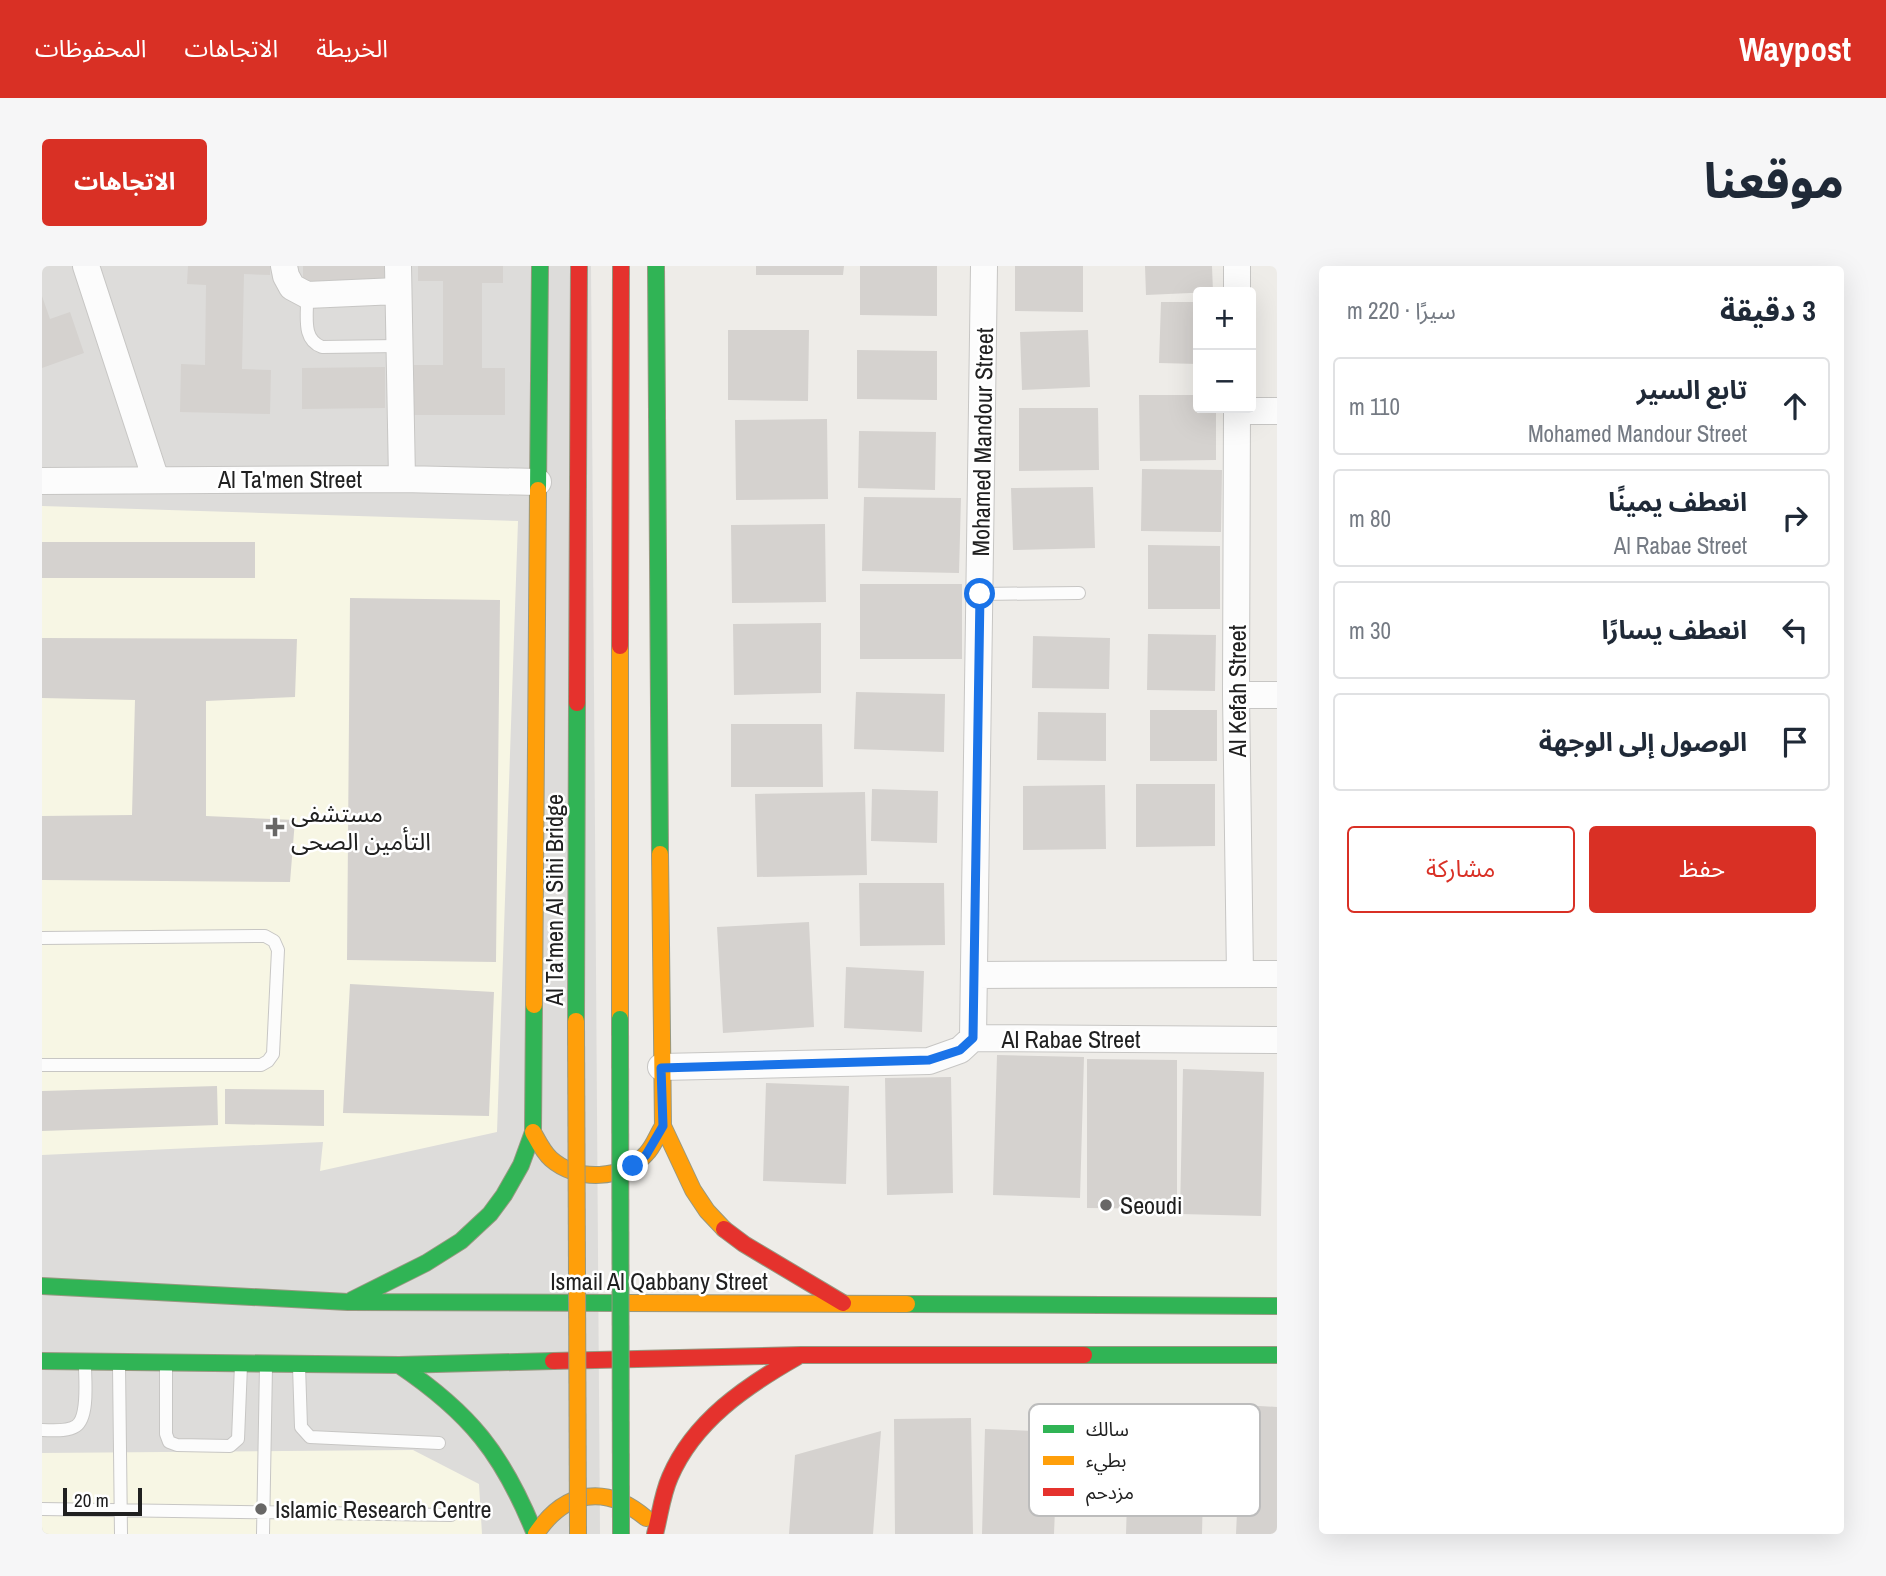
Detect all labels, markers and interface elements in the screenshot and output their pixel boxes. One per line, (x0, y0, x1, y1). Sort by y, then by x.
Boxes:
text: Waypost (1739, 27, 1851, 71)
text: المحفوظات (35, 32, 146, 64)
text: الاتجاهات (184, 32, 278, 64)
text: الخريطة (316, 32, 388, 64)
button: الاتجاهات (42, 139, 207, 226)
text: موقعنا (1704, 147, 1844, 213)
map controls (1193, 287, 1256, 413)
button: + (1193, 287, 1256, 350)
text: 3 دقيقة (1720, 290, 1816, 330)
text: سيرًا · 220 m (1347, 295, 1456, 326)
street label: Mohamed Mandour Street (964, 327, 1000, 557)
button: − (1193, 350, 1256, 413)
text: تابع السير (1637, 372, 1747, 407)
icon: ahead (1776, 387, 1814, 425)
text: 110 m (1349, 391, 1400, 422)
text: Mohamed Mandour Street (1528, 418, 1747, 449)
street label: Al Ta'men Street (217, 463, 362, 495)
text: انعطف يمينًا (1608, 484, 1747, 519)
icon: right (1776, 499, 1814, 537)
text: 80 m (1349, 503, 1391, 534)
text: Al Rabae Street (1614, 530, 1747, 561)
route start (964, 578, 995, 609)
icon: left (1776, 611, 1814, 649)
text: انعطف يسارًا (1601, 612, 1747, 647)
text: 30 m (1349, 615, 1391, 646)
street label: Al Kefah Street (1221, 624, 1253, 758)
icon: arrive (1776, 723, 1814, 761)
text: الوصول إلى الوجهة (1539, 724, 1747, 759)
street label: Al Ta'men Al Sihi Bridge (538, 794, 570, 1007)
place label: مستشفى التأمين الصحى (291, 797, 431, 857)
marker: مستشفى التأمين الصحى (265, 817, 285, 837)
button: مشاركة (1347, 826, 1575, 913)
button: حفظ (1589, 826, 1816, 913)
street label: Al Rabae Street (1001, 1023, 1141, 1055)
route end (617, 1150, 648, 1181)
place label: Seoudi (1120, 1189, 1182, 1221)
marker: Seoudi (1098, 1197, 1114, 1213)
street label: Ismail Al Qabbany Street (550, 1265, 768, 1297)
legend (1029, 1404, 1260, 1516)
text: سالك (1086, 1416, 1129, 1442)
text: بطيء (1086, 1447, 1126, 1475)
text: مزدحم (1086, 1479, 1134, 1507)
scale bar (63, 1485, 142, 1517)
text: 20 m (74, 1487, 109, 1513)
place label: Islamic Research Centre (275, 1493, 492, 1525)
marker: Islamic Research Centre (253, 1501, 269, 1517)

